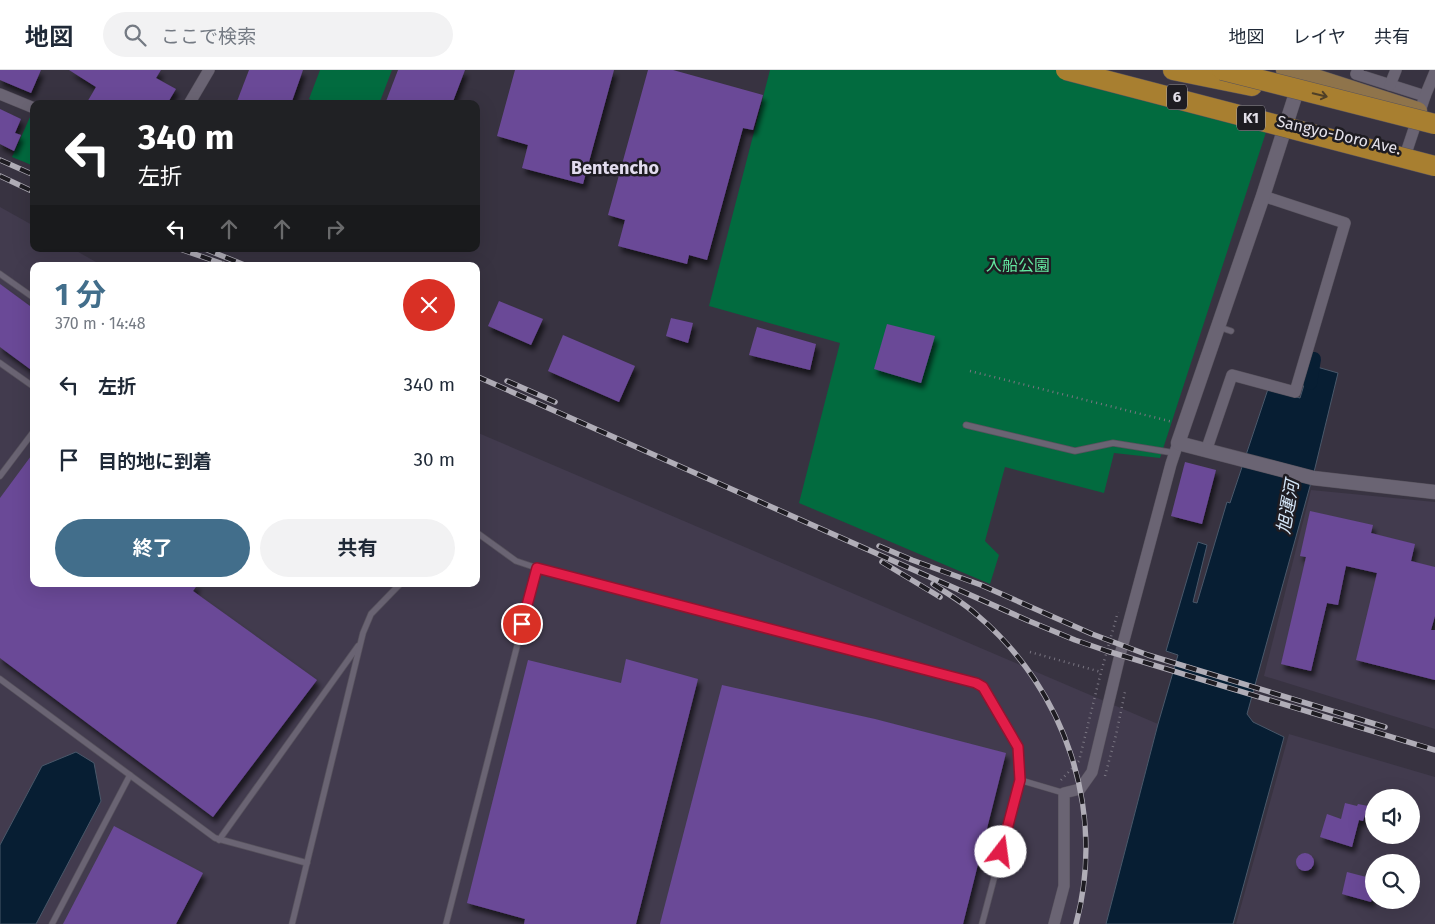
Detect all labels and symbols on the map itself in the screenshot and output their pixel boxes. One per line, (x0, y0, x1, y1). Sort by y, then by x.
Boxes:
road number: 6 (1167, 85, 1187, 110)
one-way arrow (1311, 91, 1327, 100)
road number: K1 (1237, 106, 1265, 130)
street label: Sangyo-Doro Ave. (1275, 111, 1403, 159)
district label: Bentencho (571, 157, 659, 179)
park label: 入船公園 (986, 256, 1050, 275)
water label: 旭運河 (1272, 476, 1304, 535)
pin (501, 603, 543, 645)
position arrow (974, 825, 1026, 877)

